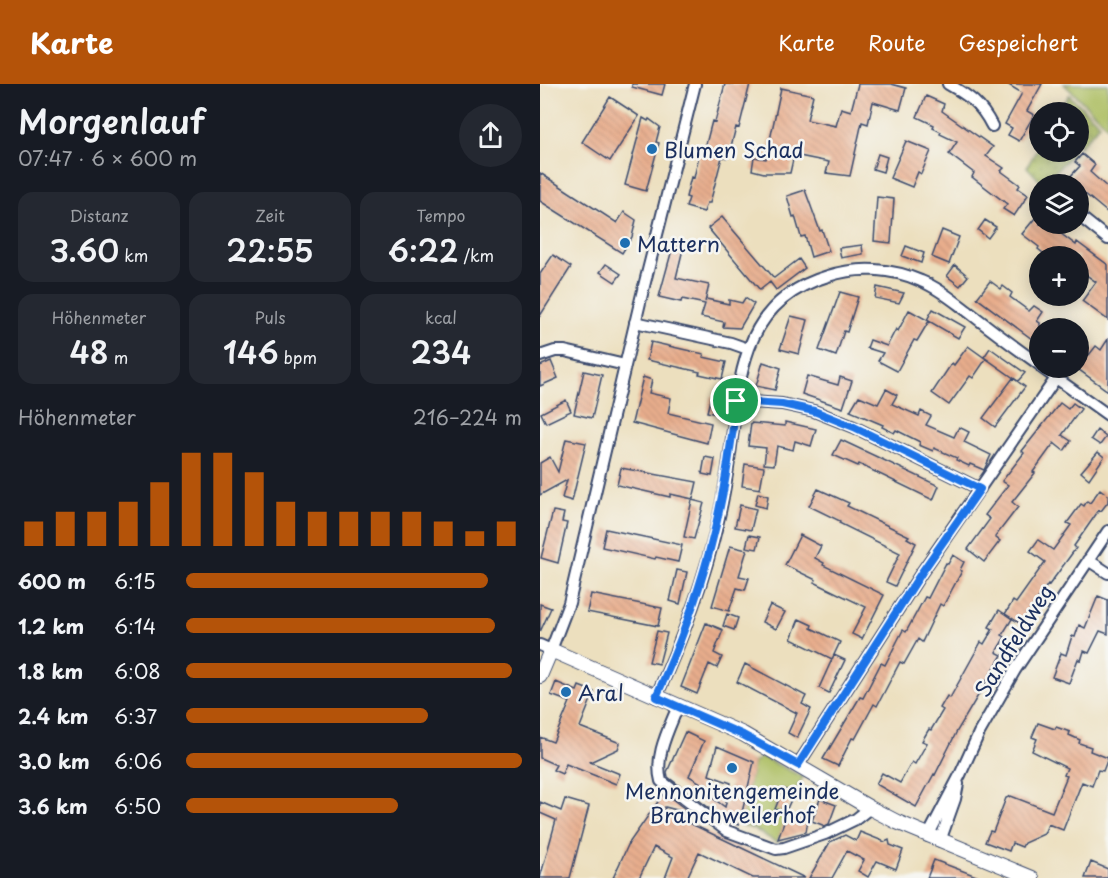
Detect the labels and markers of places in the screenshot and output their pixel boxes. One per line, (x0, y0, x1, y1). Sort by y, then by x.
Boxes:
place label: Blumen Schad (664, 133, 804, 165)
marker: Blumen Schad (645, 142, 659, 156)
place label: Mattern (637, 227, 720, 259)
marker: Mattern (618, 236, 632, 250)
pin (710, 375, 761, 426)
place label: Aral (578, 676, 624, 708)
marker: Aral (559, 685, 573, 699)
marker: Mennonitengemeinde Branchweilerhof (725, 761, 739, 775)
place label: Mennonitengemeinde Branchweilerhof (625, 774, 839, 830)

